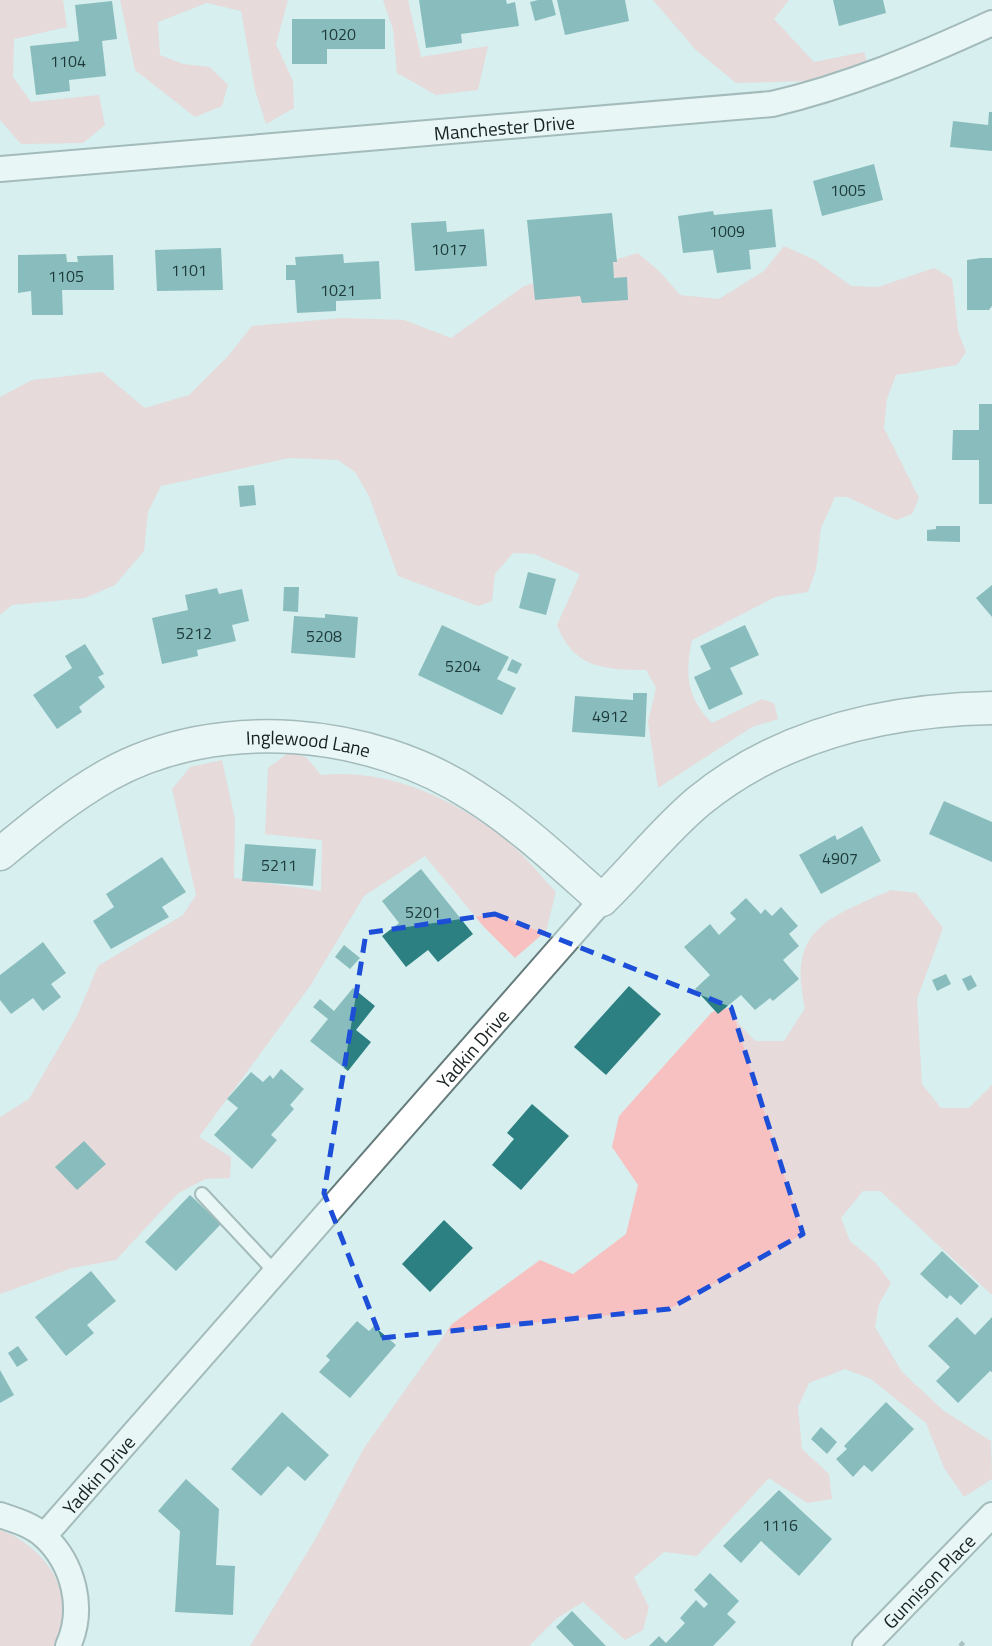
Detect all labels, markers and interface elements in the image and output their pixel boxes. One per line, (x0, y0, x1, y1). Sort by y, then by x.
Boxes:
house number: 1020 (320, 22, 356, 46)
house number: 1104 (50, 49, 86, 73)
street label: Manchester Drive (433, 106, 576, 147)
house number: 1005 (830, 178, 866, 202)
house number: 1009 (709, 219, 745, 243)
house number: 1017 (431, 237, 467, 261)
house number: 1101 (171, 258, 207, 282)
house number: 1105 (48, 264, 84, 288)
house number: 1021 (320, 278, 356, 302)
house number: 5212 (176, 621, 212, 645)
house number: 5208 (306, 624, 342, 648)
house number: 5204 (445, 654, 481, 678)
house number: 4912 (592, 704, 628, 728)
street label: Inglewood Lane (245, 722, 374, 764)
house number: 4907 (822, 846, 858, 870)
house number: 5211 (261, 853, 297, 877)
house number: 5201 (405, 900, 441, 924)
street label: Yadkin Drive (429, 1002, 515, 1094)
street label: Yadkin Drive (55, 1428, 141, 1521)
house number: 1116 (762, 1513, 798, 1537)
street label: Gunnison Place (875, 1527, 981, 1635)

